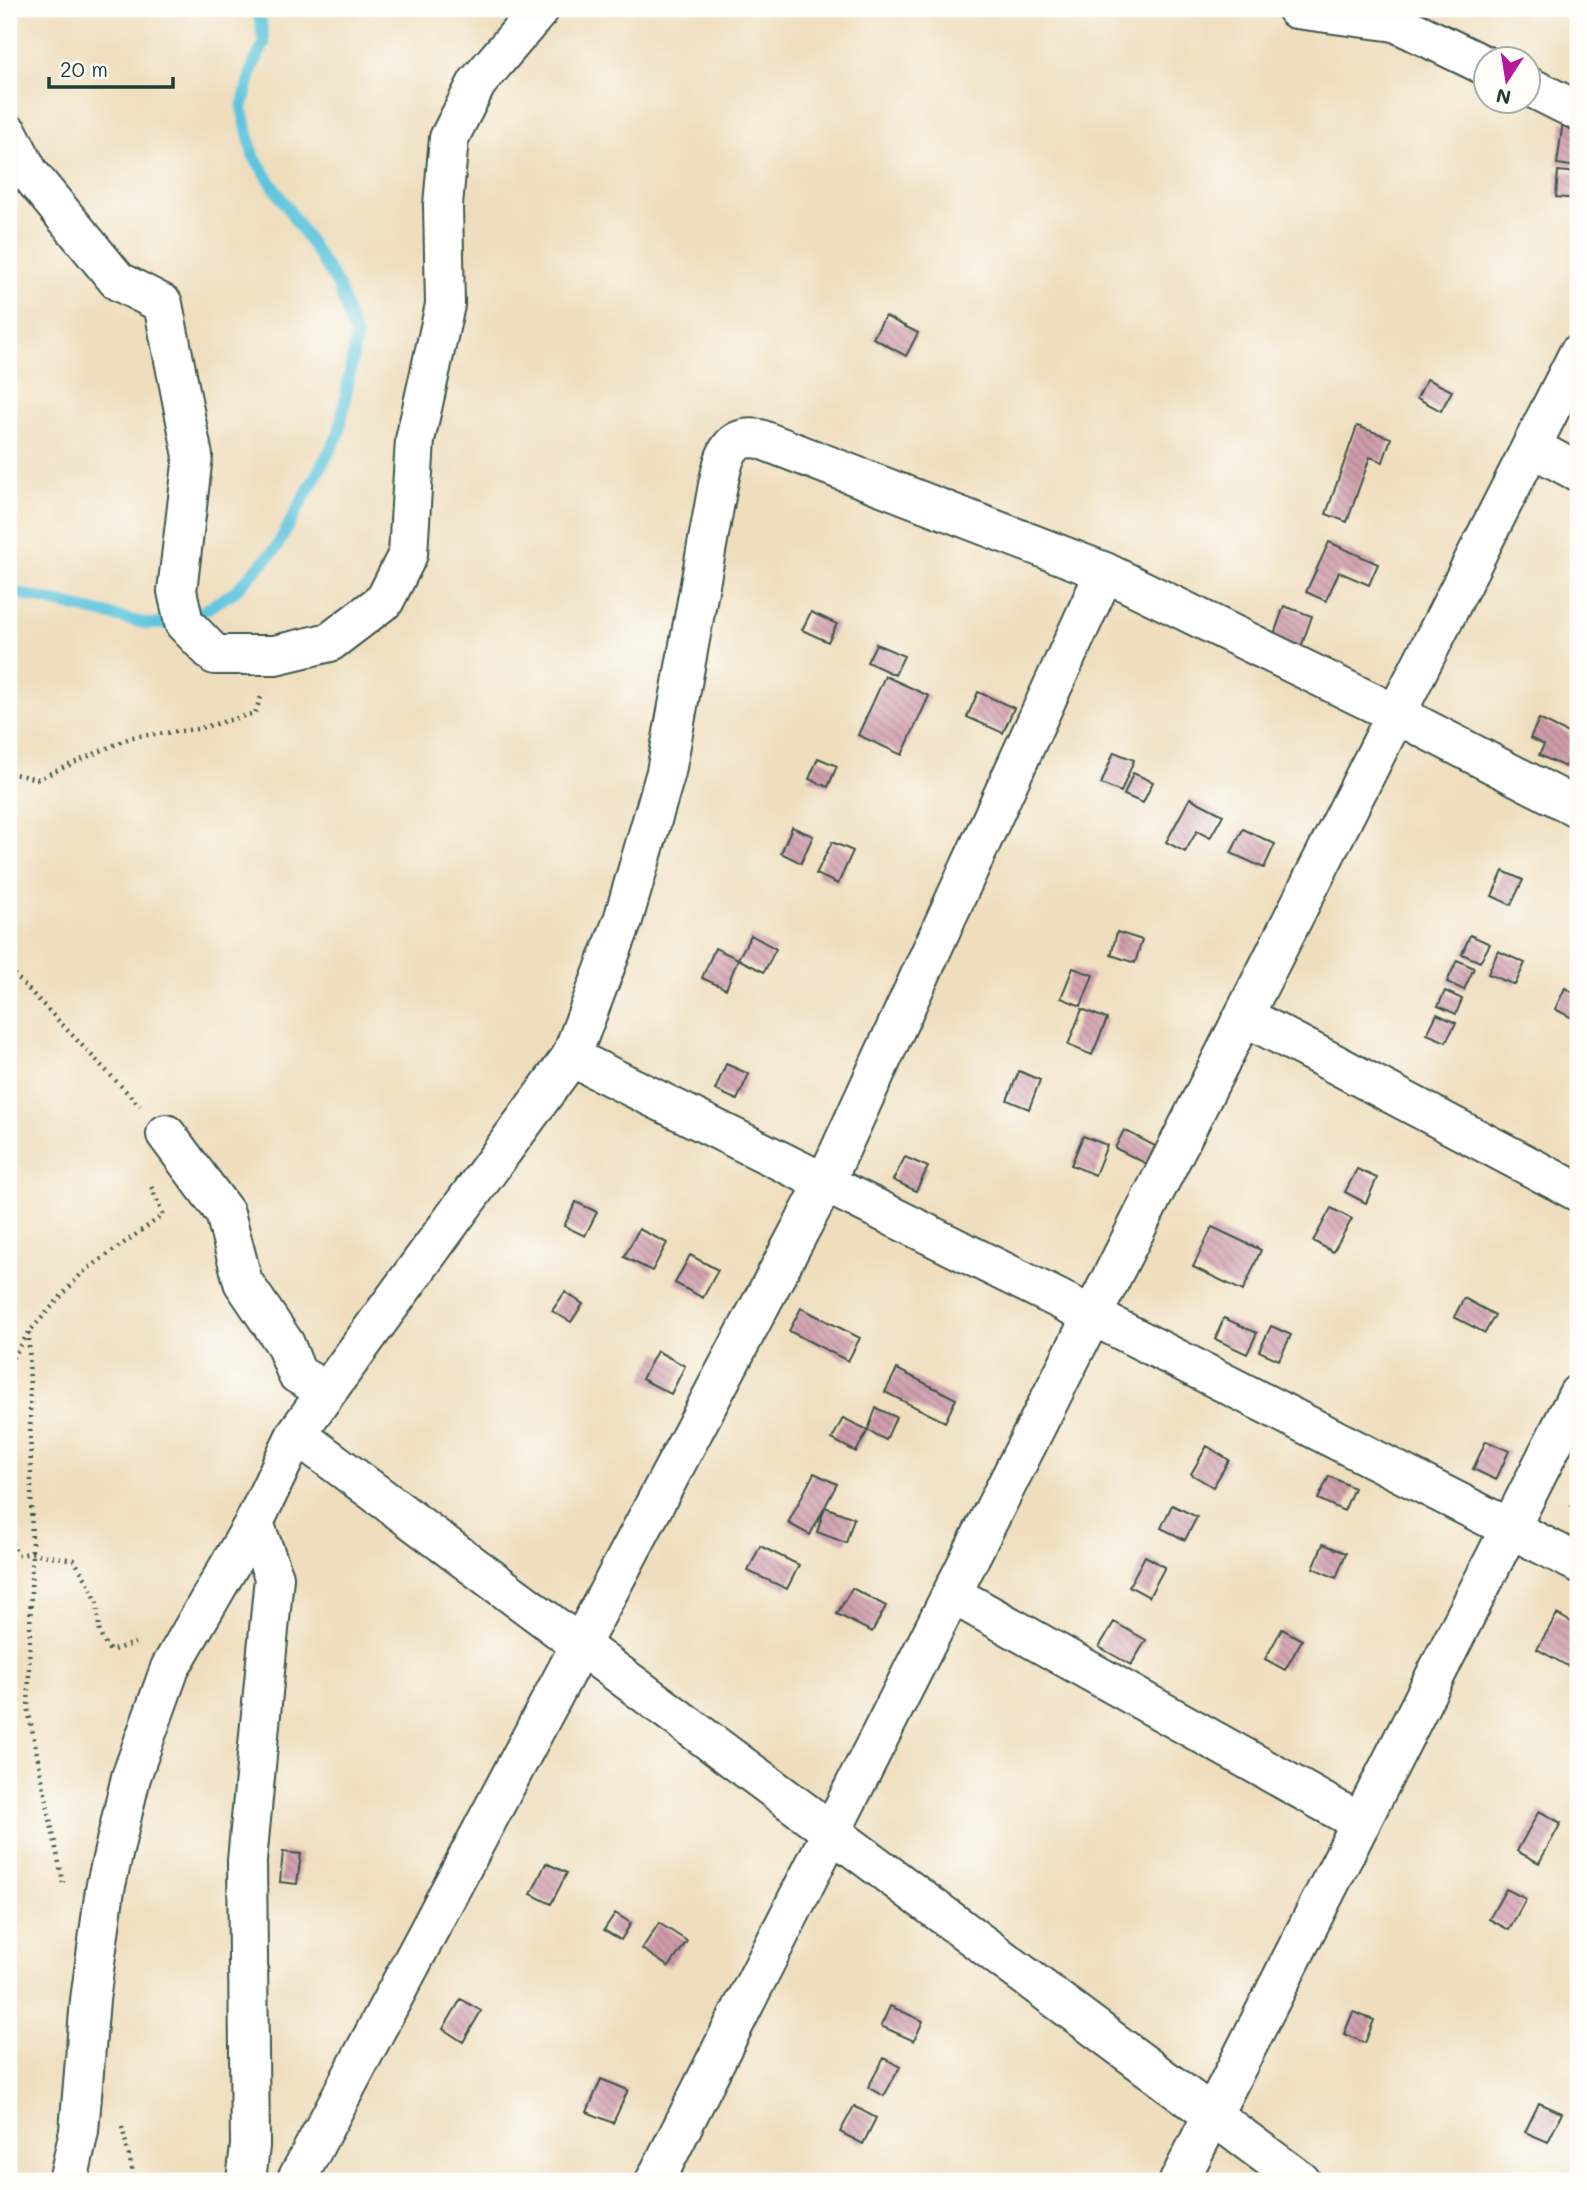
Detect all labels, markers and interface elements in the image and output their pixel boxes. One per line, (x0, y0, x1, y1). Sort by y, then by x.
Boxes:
scale bar (49, 46, 173, 90)
north arrow (1472, 46, 1542, 116)
text: 20 m (60, 55, 108, 82)
text: N (1494, 83, 1513, 111)

